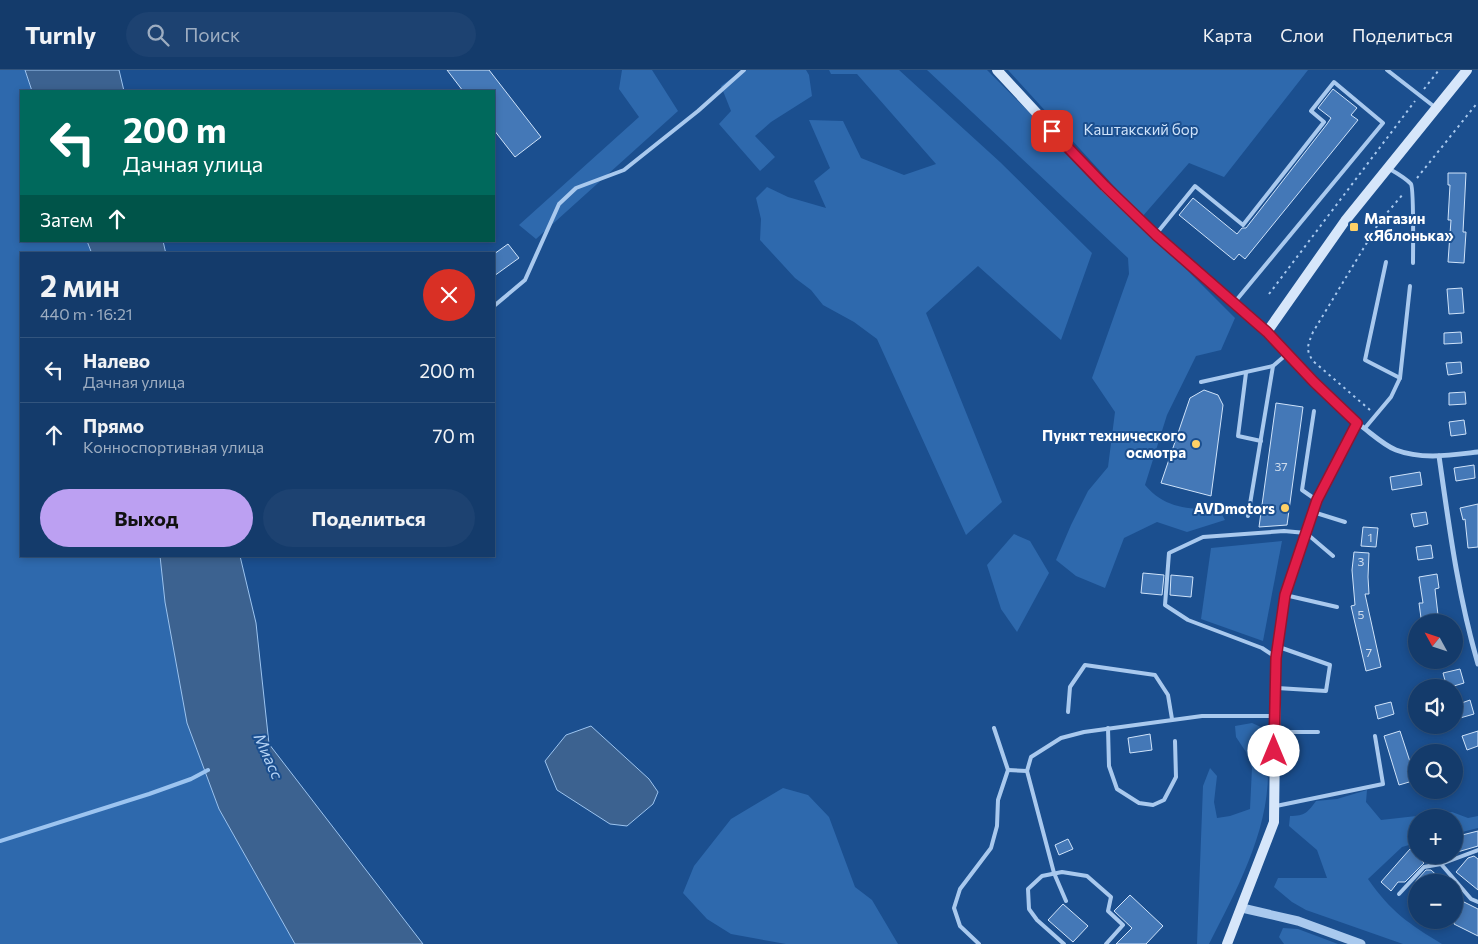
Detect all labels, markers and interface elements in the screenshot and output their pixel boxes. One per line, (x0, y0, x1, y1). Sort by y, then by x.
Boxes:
search box (126, 12, 476, 57)
text: Turnly (25, 20, 96, 49)
icon: search (144, 21, 172, 49)
text: Поиск (184, 23, 240, 46)
text: Карта (1203, 24, 1252, 46)
text: Слои (1280, 24, 1324, 46)
text: Поделиться (1352, 24, 1453, 46)
text: 200 m (123, 107, 226, 150)
icon: left (40, 110, 105, 175)
pin (1031, 110, 1073, 152)
icon: arrive (1038, 117, 1066, 145)
park label: Каштакский бор (1083, 120, 1199, 138)
text: Дачная улица (123, 150, 263, 177)
icon: ahead (103, 205, 131, 233)
text: Затем (40, 208, 93, 231)
place label: Магазин «Яблонька» (1364, 209, 1454, 244)
marker: Магазин «Яблонька» (1348, 221, 1360, 233)
text: 2 мин (40, 266, 120, 303)
button: close (423, 269, 475, 321)
text: 440 m · 16:21 (40, 304, 133, 323)
text: Налево (83, 349, 150, 372)
icon: left (40, 356, 68, 384)
text: 200 m (420, 359, 475, 382)
text: Дачная улица (83, 372, 185, 391)
text: Прямо (83, 414, 144, 437)
icon: ahead (40, 421, 68, 449)
text: 70 m (432, 424, 475, 447)
place label: Пункт технического осмотра (1042, 426, 1186, 461)
text: Конноспортивная улица (83, 437, 264, 456)
marker: Пункт технического осмотра (1190, 438, 1202, 450)
house number: 37 (1274, 459, 1288, 473)
button: Выход (40, 489, 253, 547)
button: Поделиться (263, 489, 475, 547)
place label: AVDmotors (1194, 499, 1275, 517)
marker: AVDmotors (1279, 502, 1291, 514)
house number: 1 (1367, 530, 1373, 544)
house number: 3 (1358, 554, 1365, 568)
house number: 5 (1358, 607, 1365, 621)
north arrow (1408, 614, 1462, 669)
map controls (1408, 614, 1463, 929)
house number: 7 (1366, 645, 1372, 659)
button: sound (1408, 679, 1463, 734)
position arrow (1247, 724, 1299, 776)
water label: Миасс (250, 730, 288, 782)
button: search (1408, 744, 1463, 799)
button: + (1408, 809, 1463, 864)
button: − (1408, 874, 1463, 929)

